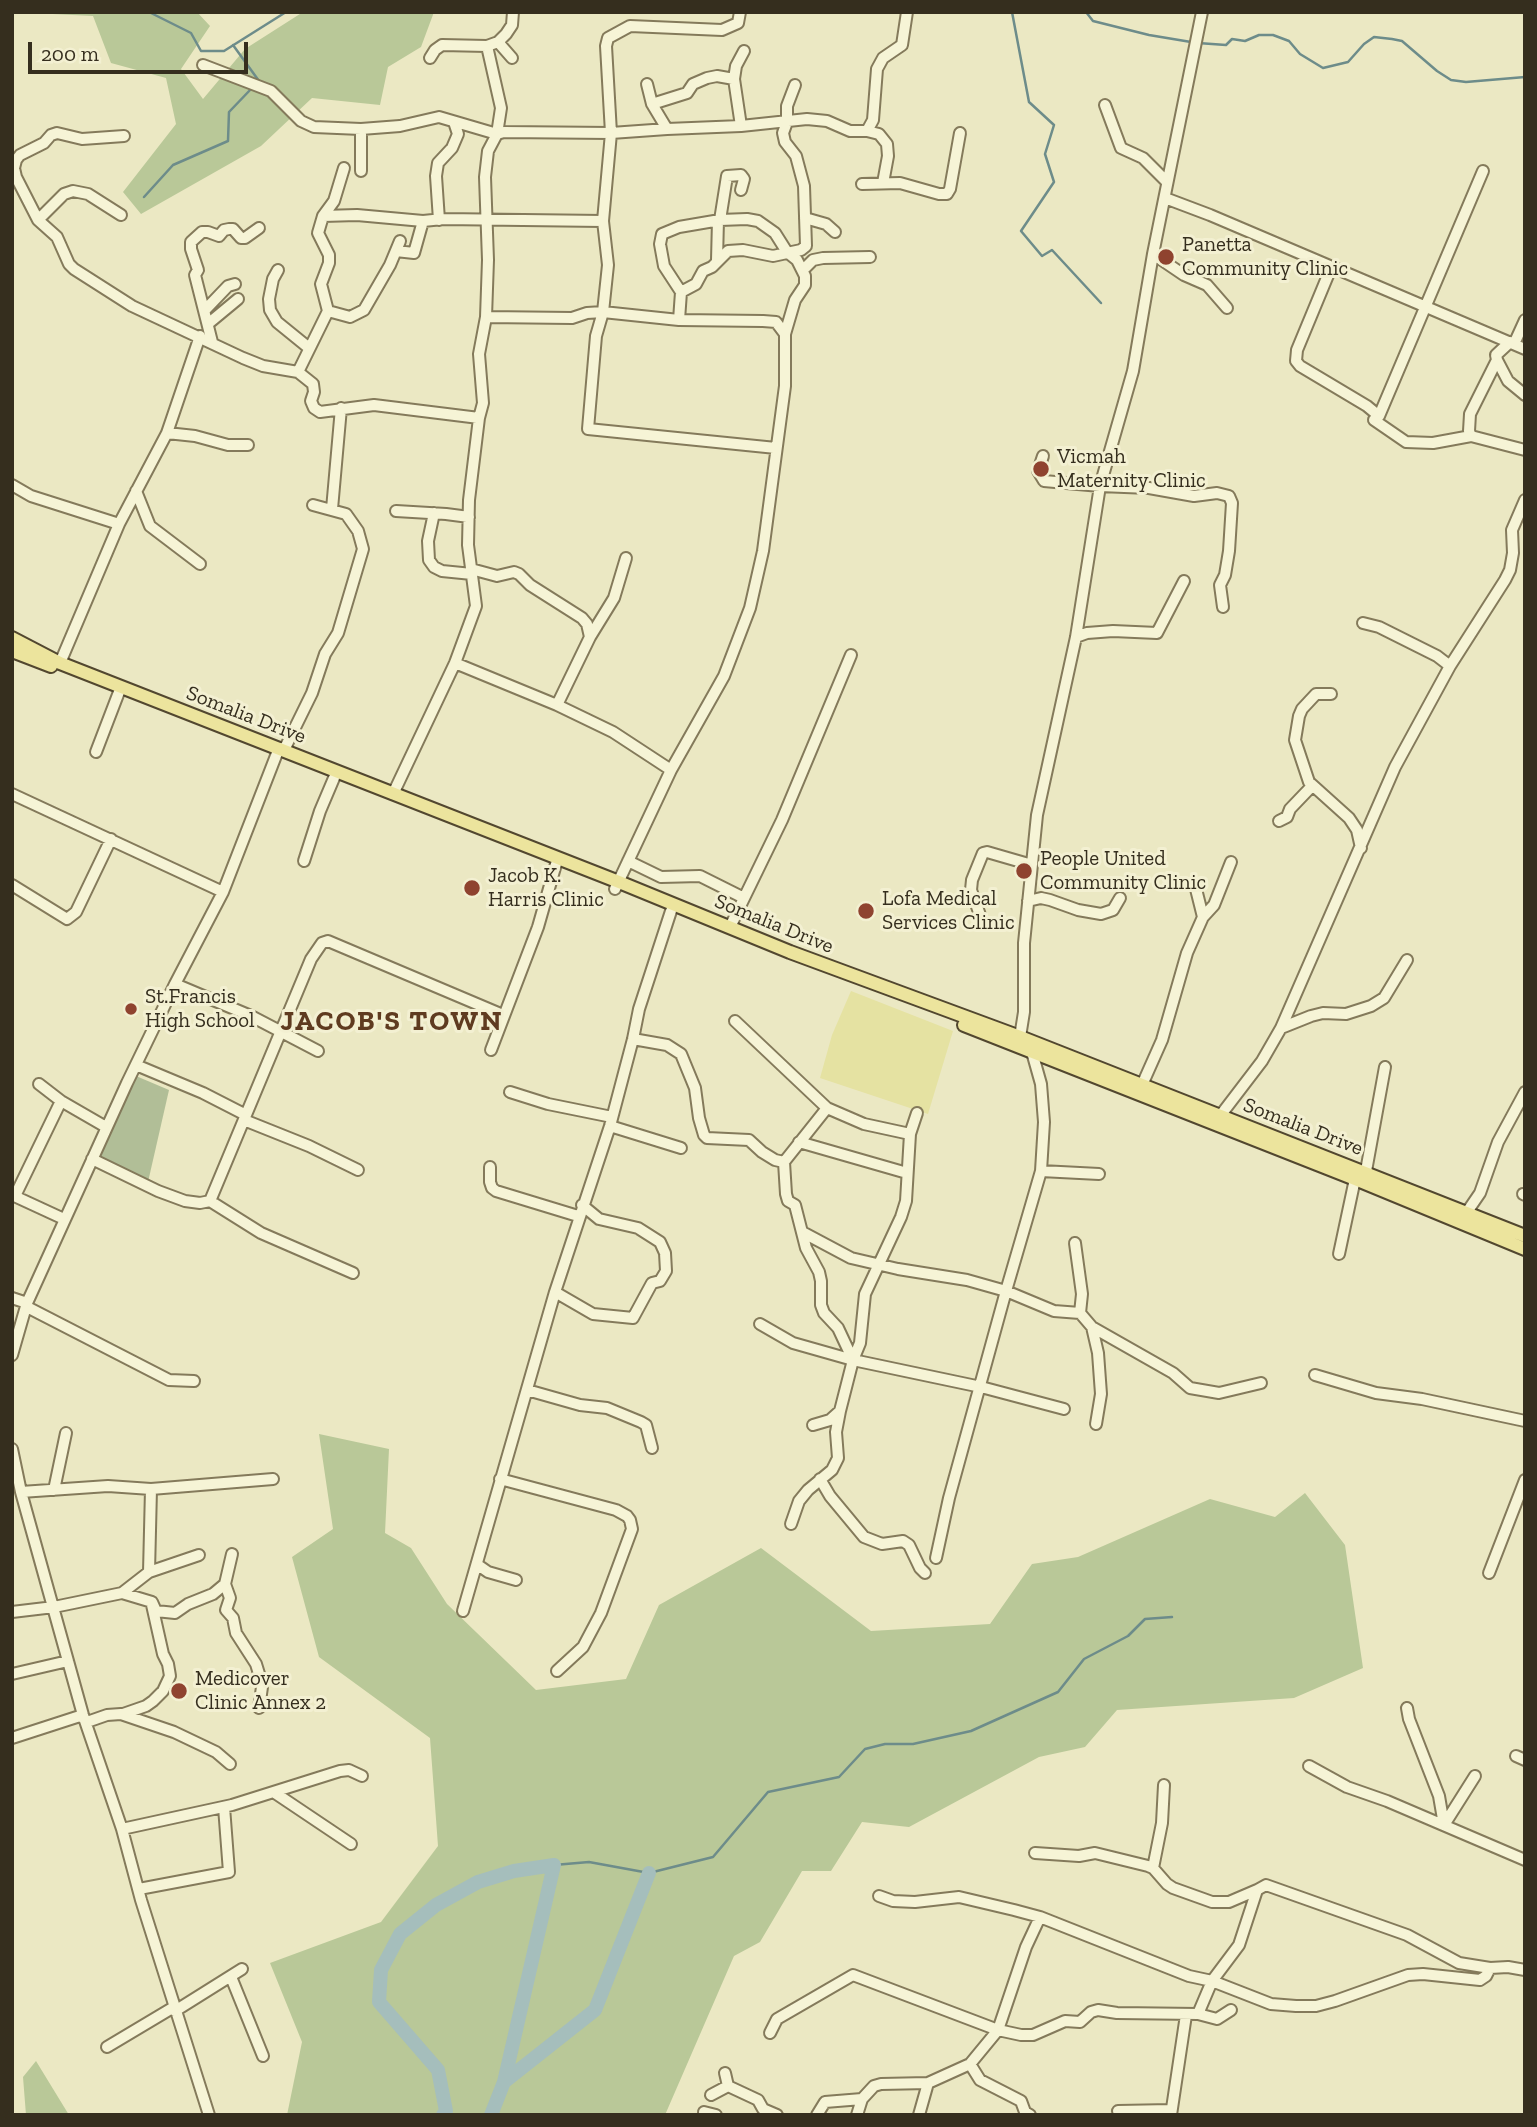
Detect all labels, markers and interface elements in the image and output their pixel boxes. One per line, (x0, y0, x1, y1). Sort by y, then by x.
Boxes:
scale bar (32, 28, 252, 72)
text: 200 m (41, 41, 99, 66)
place label: Panetta Community Clinic (1182, 232, 1348, 282)
marker: Panetta Community Clinic (1156, 247, 1176, 267)
place label: Vicmah Maternity Clinic (1057, 444, 1206, 494)
marker: Vicmah Maternity Clinic (1031, 459, 1051, 479)
street label: Somalia Drive (183, 681, 309, 749)
place label: People United Community Clinic (1040, 846, 1206, 896)
marker: People United Community Clinic (1014, 861, 1034, 881)
place label: Jacob K. Harris Clinic (488, 863, 604, 913)
marker: Jacob K. Harris Clinic (462, 878, 482, 898)
place label: Lofa Medical Services Clinic (882, 886, 1015, 936)
street label: Somalia Drive (711, 889, 837, 959)
marker: Lofa Medical Services Clinic (856, 901, 876, 921)
place label: St.Francis High School (145, 984, 255, 1034)
marker: St.Francis High School (123, 1001, 139, 1017)
district label: JACOB'S TOWN (282, 1005, 502, 1039)
street label: Somalia Drive (1240, 1093, 1366, 1161)
place label: Medicover Clinic Annex 2 (195, 1666, 326, 1716)
marker: Medicover Clinic Annex 2 (169, 1681, 189, 1701)

